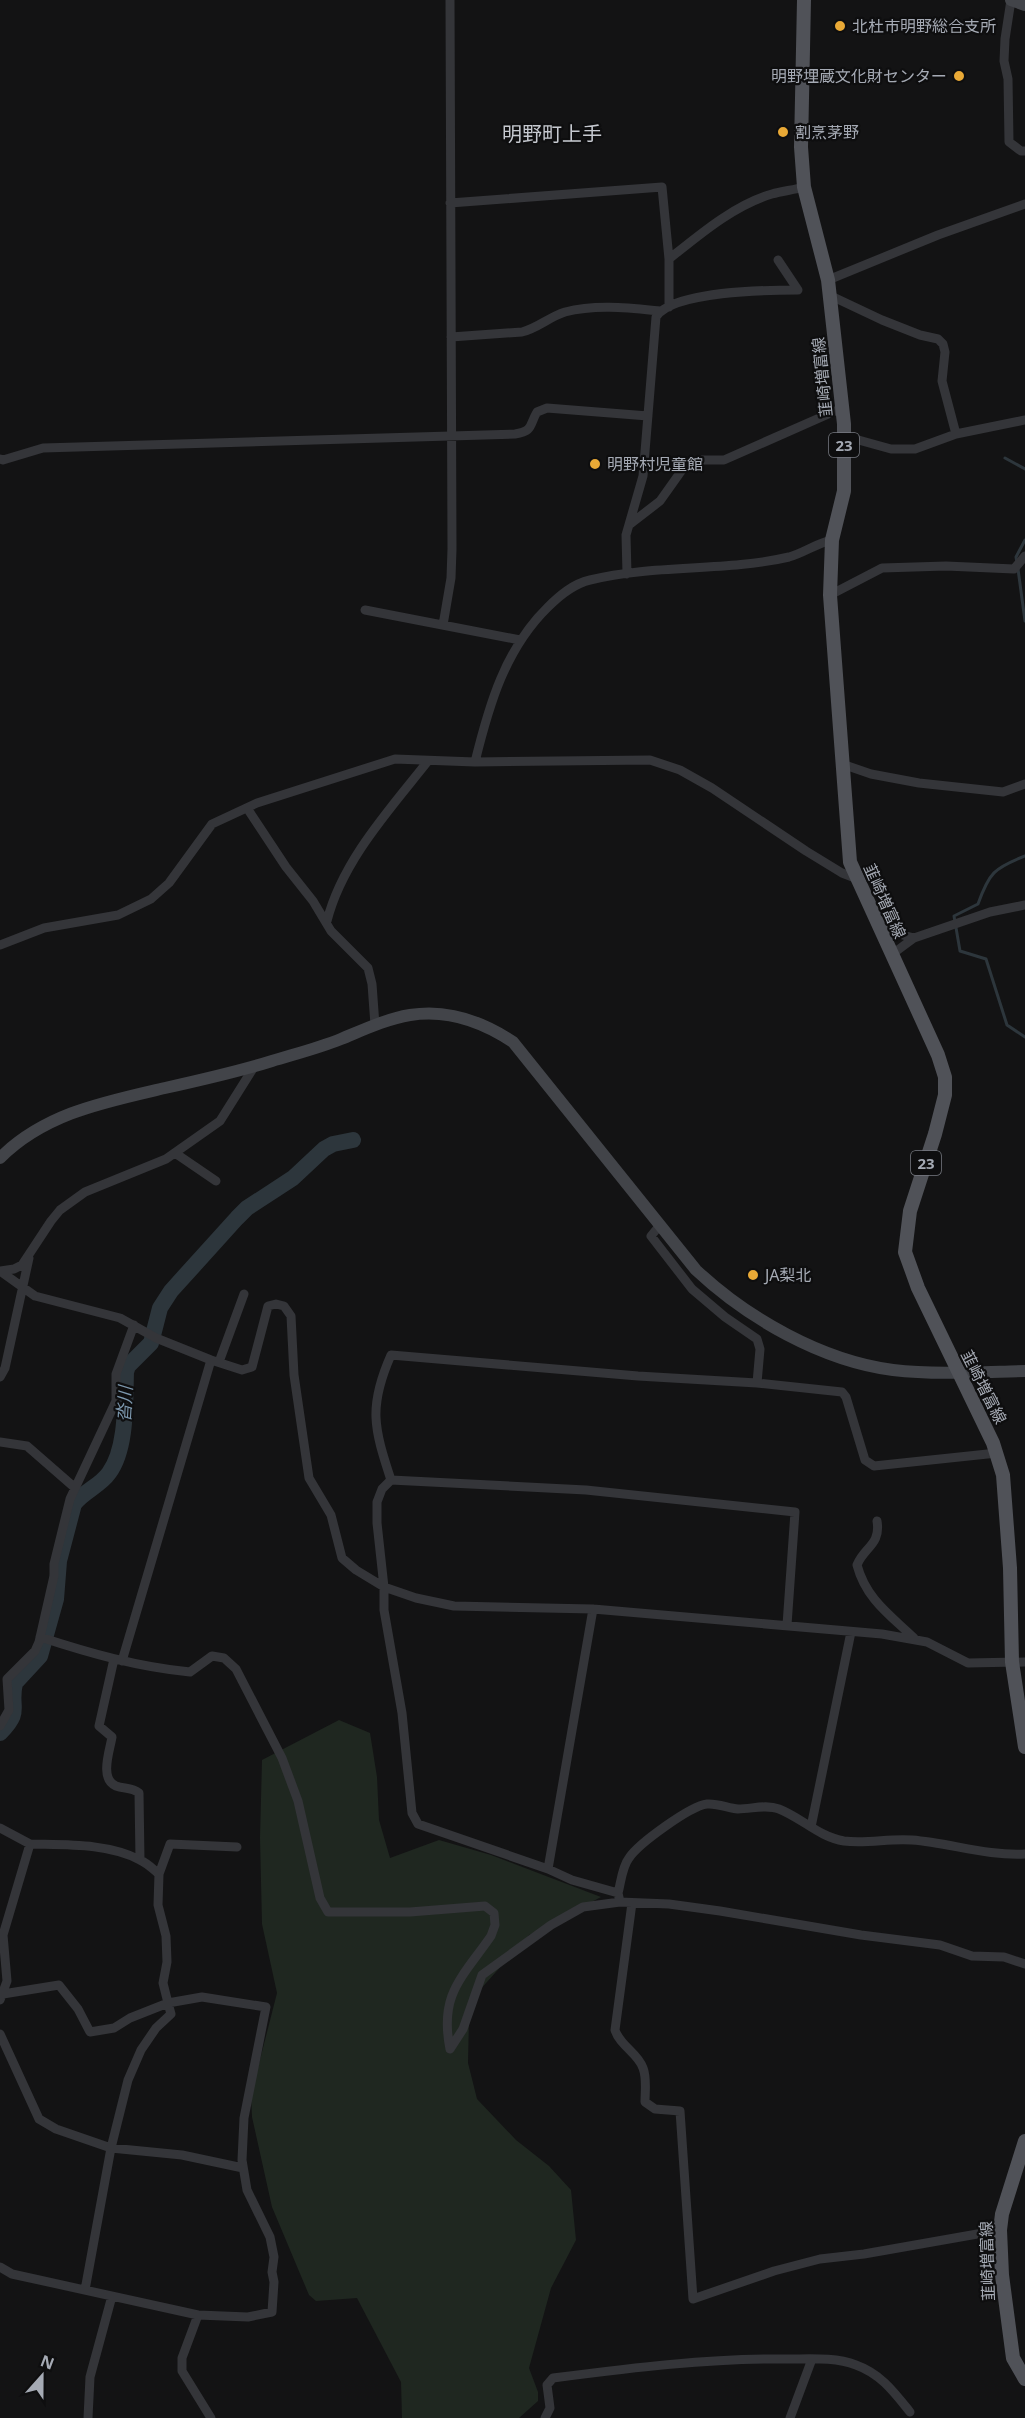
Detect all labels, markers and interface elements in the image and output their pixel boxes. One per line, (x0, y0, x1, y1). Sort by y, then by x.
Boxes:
place label: 北杜市明野総合支所 (852, 15, 996, 37)
marker: 北杜市明野総合支所 (833, 19, 847, 33)
place label: 明野埋蔵文化財センター (771, 65, 947, 87)
marker: 明野埋蔵文化財センター (952, 69, 966, 83)
district label: 明野町上手 (502, 120, 602, 147)
place label: 割烹茅野 (795, 121, 859, 143)
marker: 割烹茅野 (776, 125, 790, 139)
street label: 韮崎増富線 (807, 336, 837, 418)
road number: 23 (829, 433, 859, 457)
place label: 明野村児童館 (607, 453, 703, 475)
marker: 明野村児童館 (588, 457, 602, 471)
street label: 韮崎増富線 (859, 860, 911, 942)
road number: 23 (911, 1151, 941, 1175)
place label: JA梨北 (763, 1264, 812, 1286)
marker: JA梨北 (746, 1268, 760, 1282)
street label: 韮崎増富線 (956, 1346, 1012, 1428)
water label: 沓川 (111, 1383, 137, 1423)
street label: 韮崎増富線 (975, 2221, 999, 2301)
north arrow (12, 2346, 72, 2406)
text: N (37, 2349, 57, 2375)

